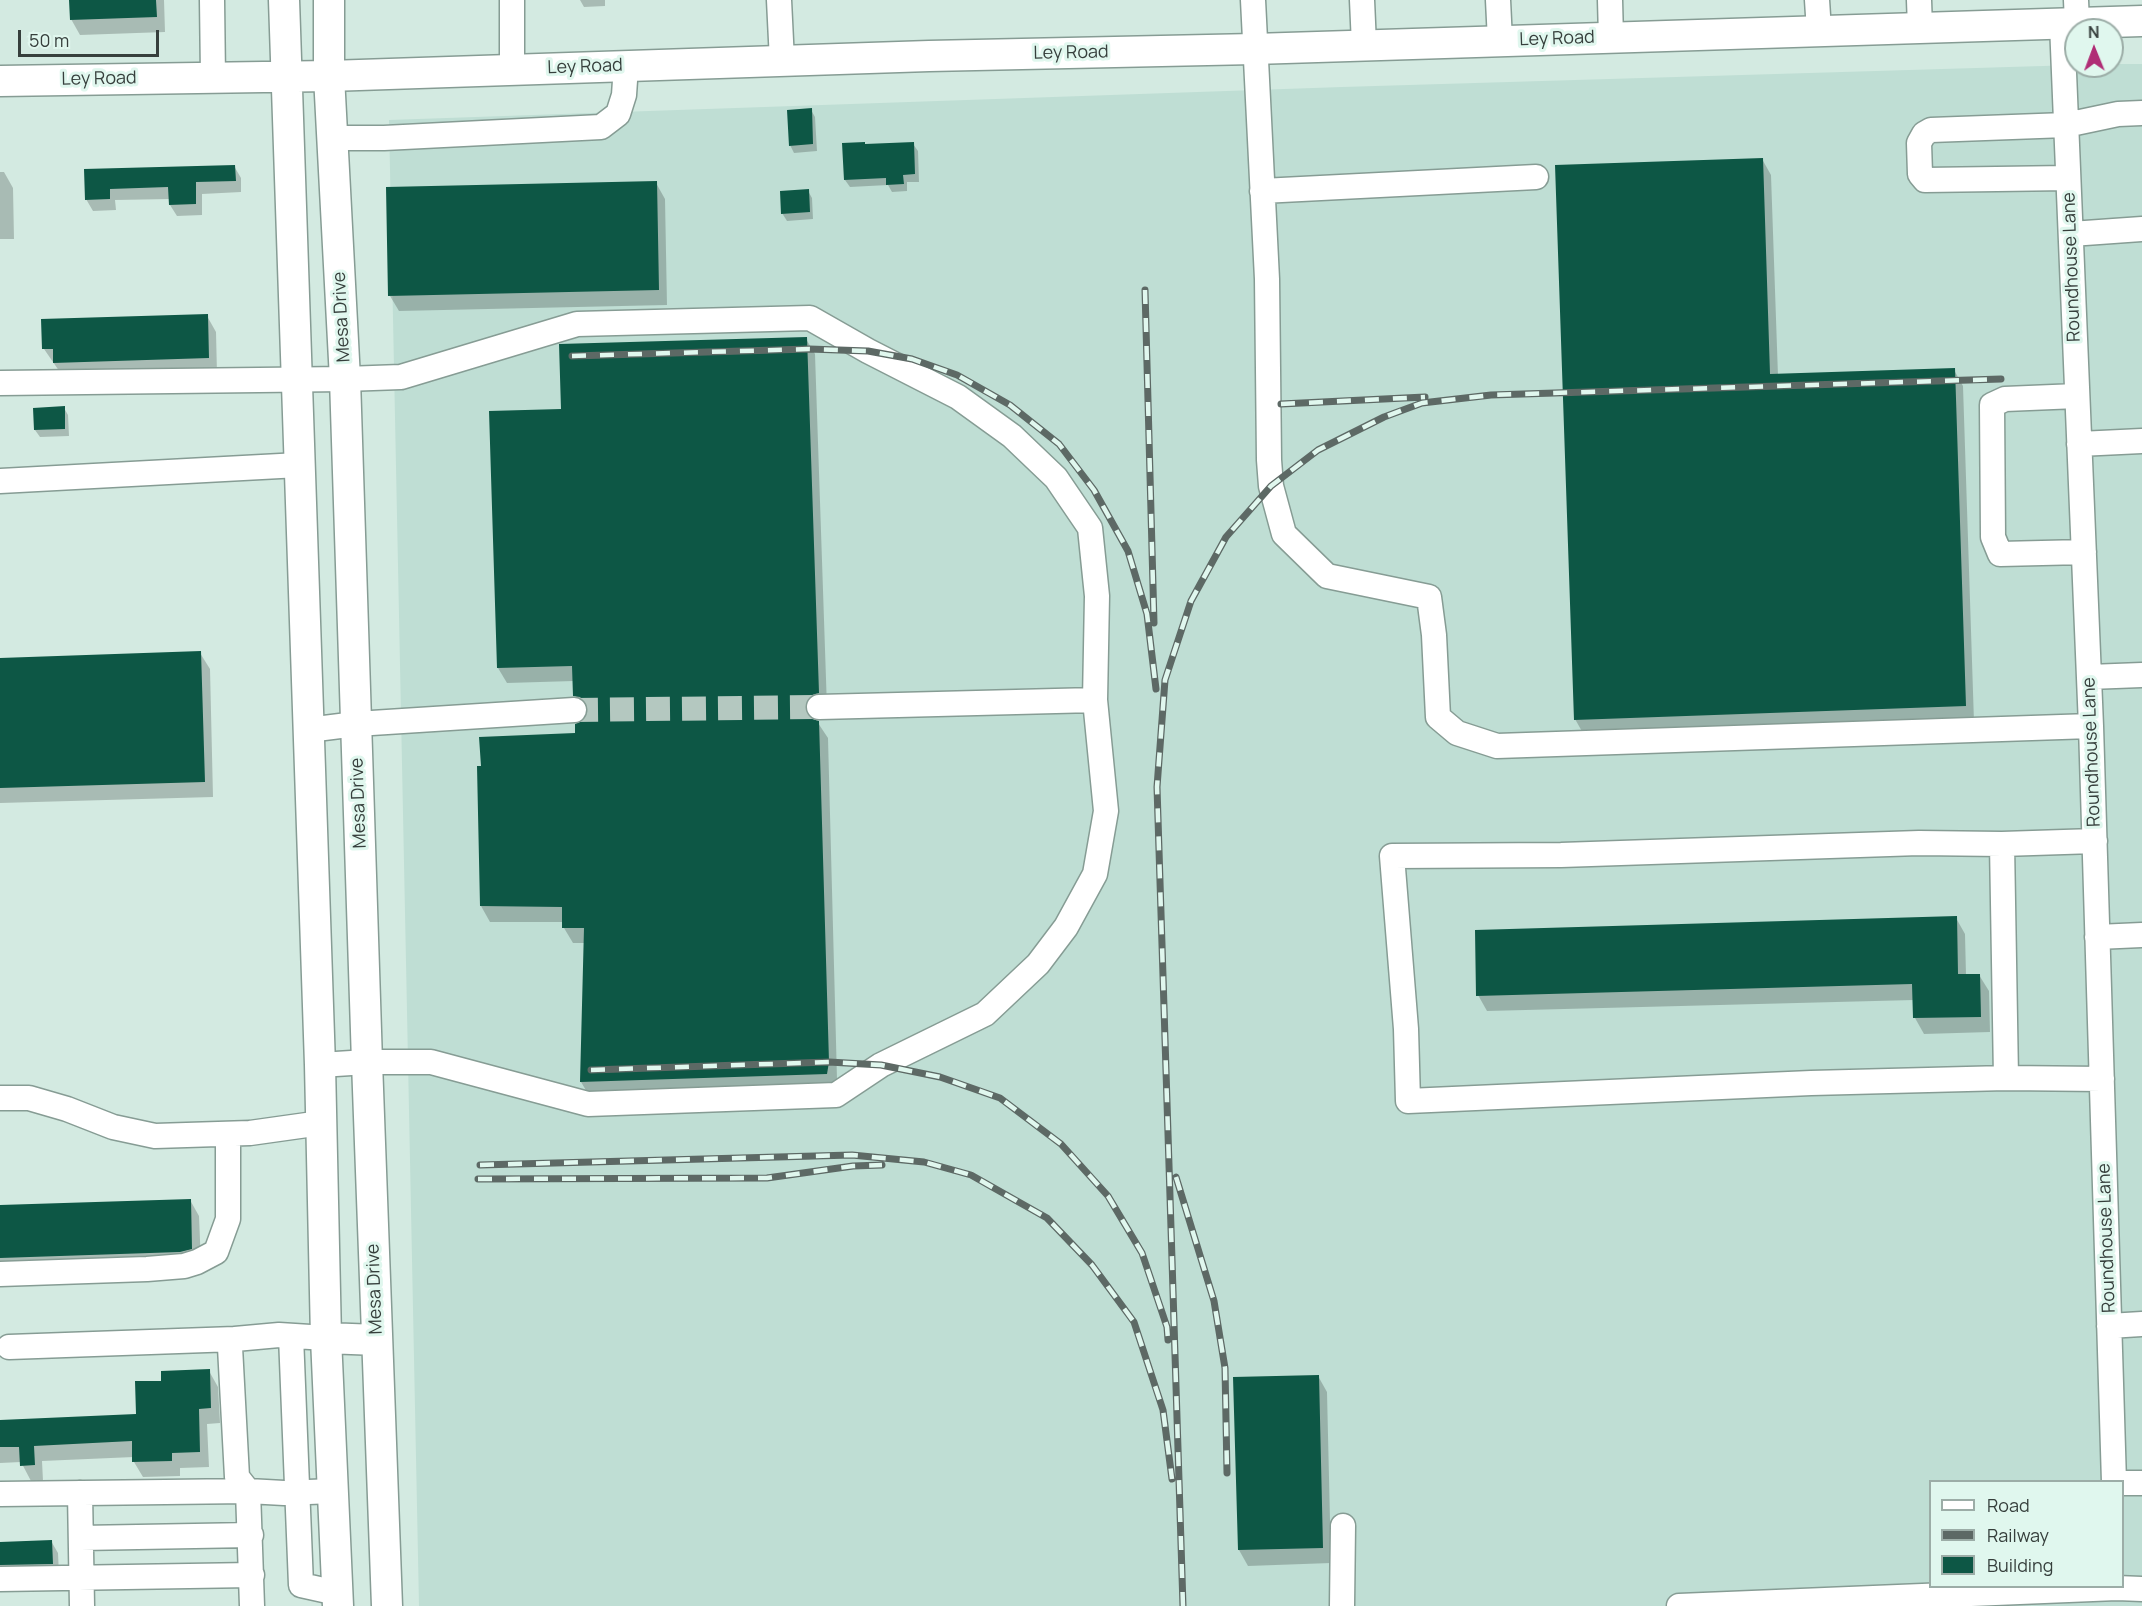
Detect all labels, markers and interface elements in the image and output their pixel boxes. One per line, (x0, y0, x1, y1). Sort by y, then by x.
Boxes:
scale bar (21, 18, 162, 56)
north arrow (2064, 18, 2124, 78)
text: N (2088, 21, 2100, 43)
street label: Ley Road (1519, 27, 1595, 51)
text: 50 m (29, 28, 69, 52)
street label: Ley Road (1033, 42, 1109, 64)
street label: Ley Road (547, 55, 623, 79)
street label: Ley Road (61, 68, 137, 90)
street label: Roundhouse Lane (2059, 192, 2085, 342)
street label: Mesa Drive (329, 271, 355, 363)
street label: Roundhouse Lane (2079, 677, 2105, 827)
street label: Mesa Drive (347, 757, 371, 849)
street label: Roundhouse Lane (2094, 1163, 2120, 1313)
street label: Mesa Drive (363, 1243, 387, 1335)
legend (1929, 1480, 2124, 1588)
text: Road (1987, 1493, 2030, 1517)
text: Railway (1987, 1523, 2049, 1547)
text: Building (1987, 1553, 2053, 1577)

